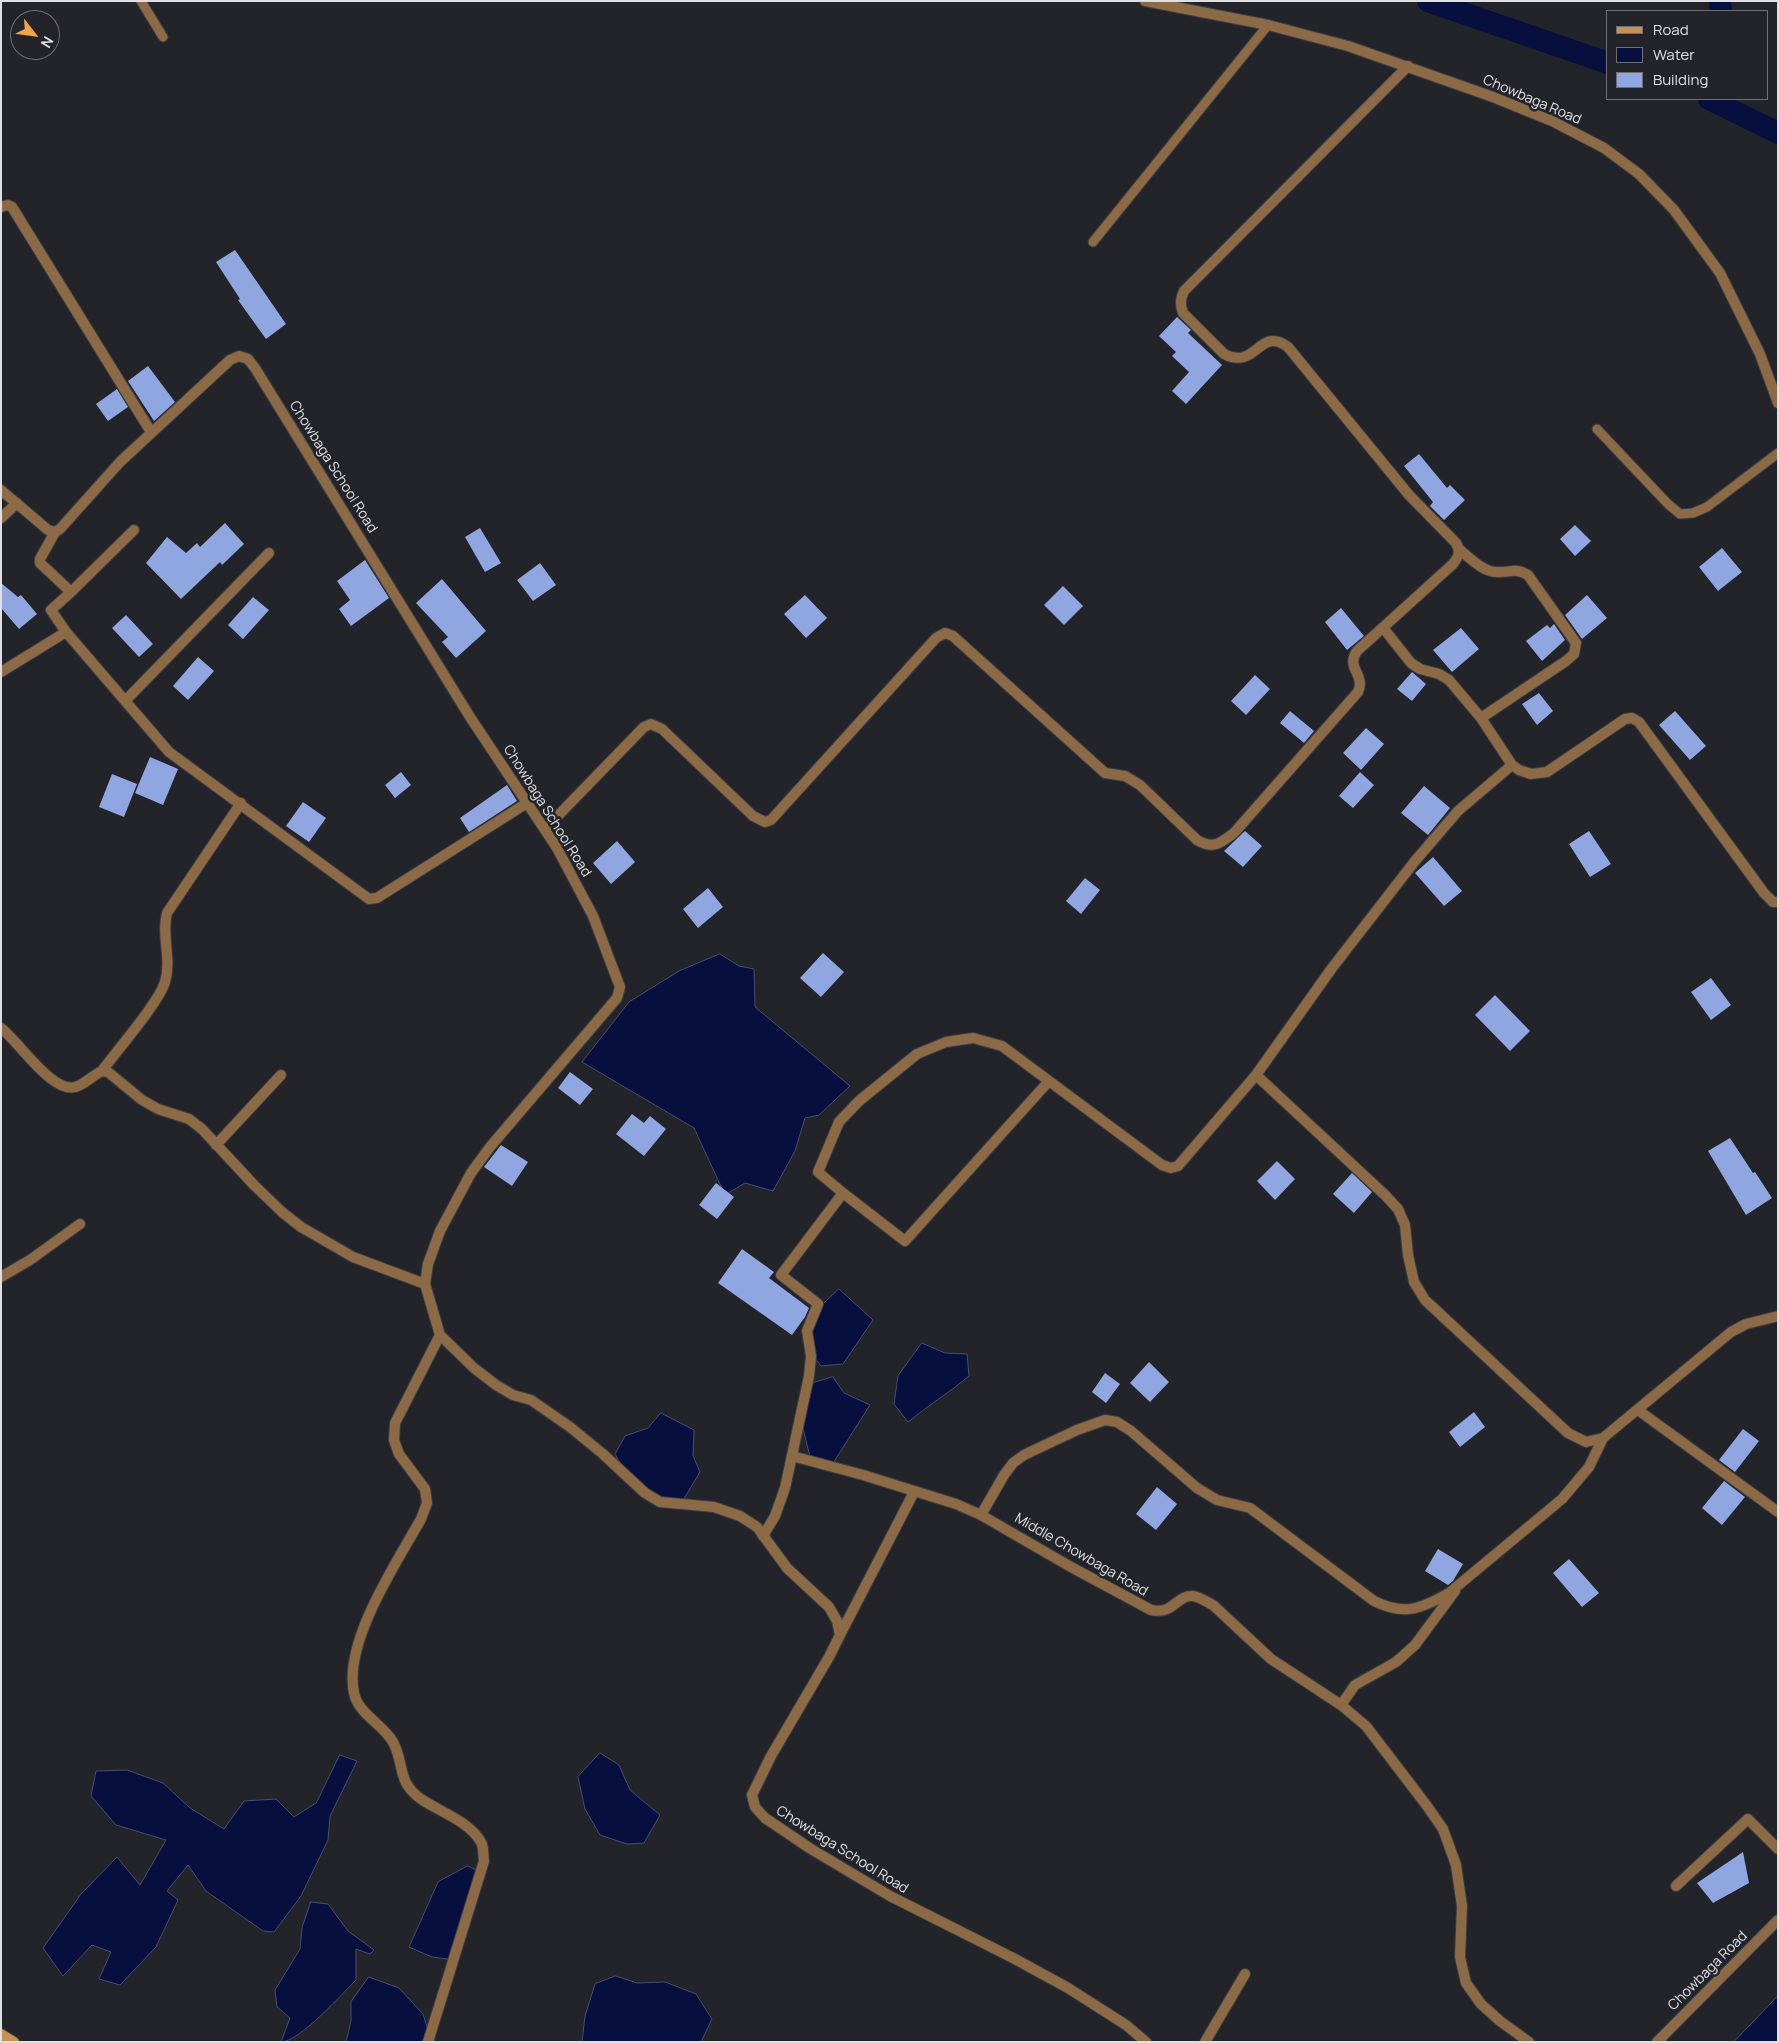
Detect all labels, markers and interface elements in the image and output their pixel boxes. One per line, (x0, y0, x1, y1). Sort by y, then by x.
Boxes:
north arrow (10, 10, 60, 60)
legend (1606, 10, 1769, 100)
text: Road (1653, 19, 1689, 40)
text: N (37, 33, 58, 51)
text: Water (1653, 44, 1695, 65)
text: Building (1653, 69, 1708, 90)
street label: Chowbaga Road (1480, 72, 1584, 128)
street label: Chowbaga School Road (285, 398, 381, 536)
street label: Chowbaga School Road (499, 742, 595, 880)
street label: Middle Chowbaga Road (1011, 1510, 1151, 1600)
street label: Chowbaga School Road (773, 1802, 911, 1898)
street label: Chowbaga Road (1665, 1928, 1751, 2014)

